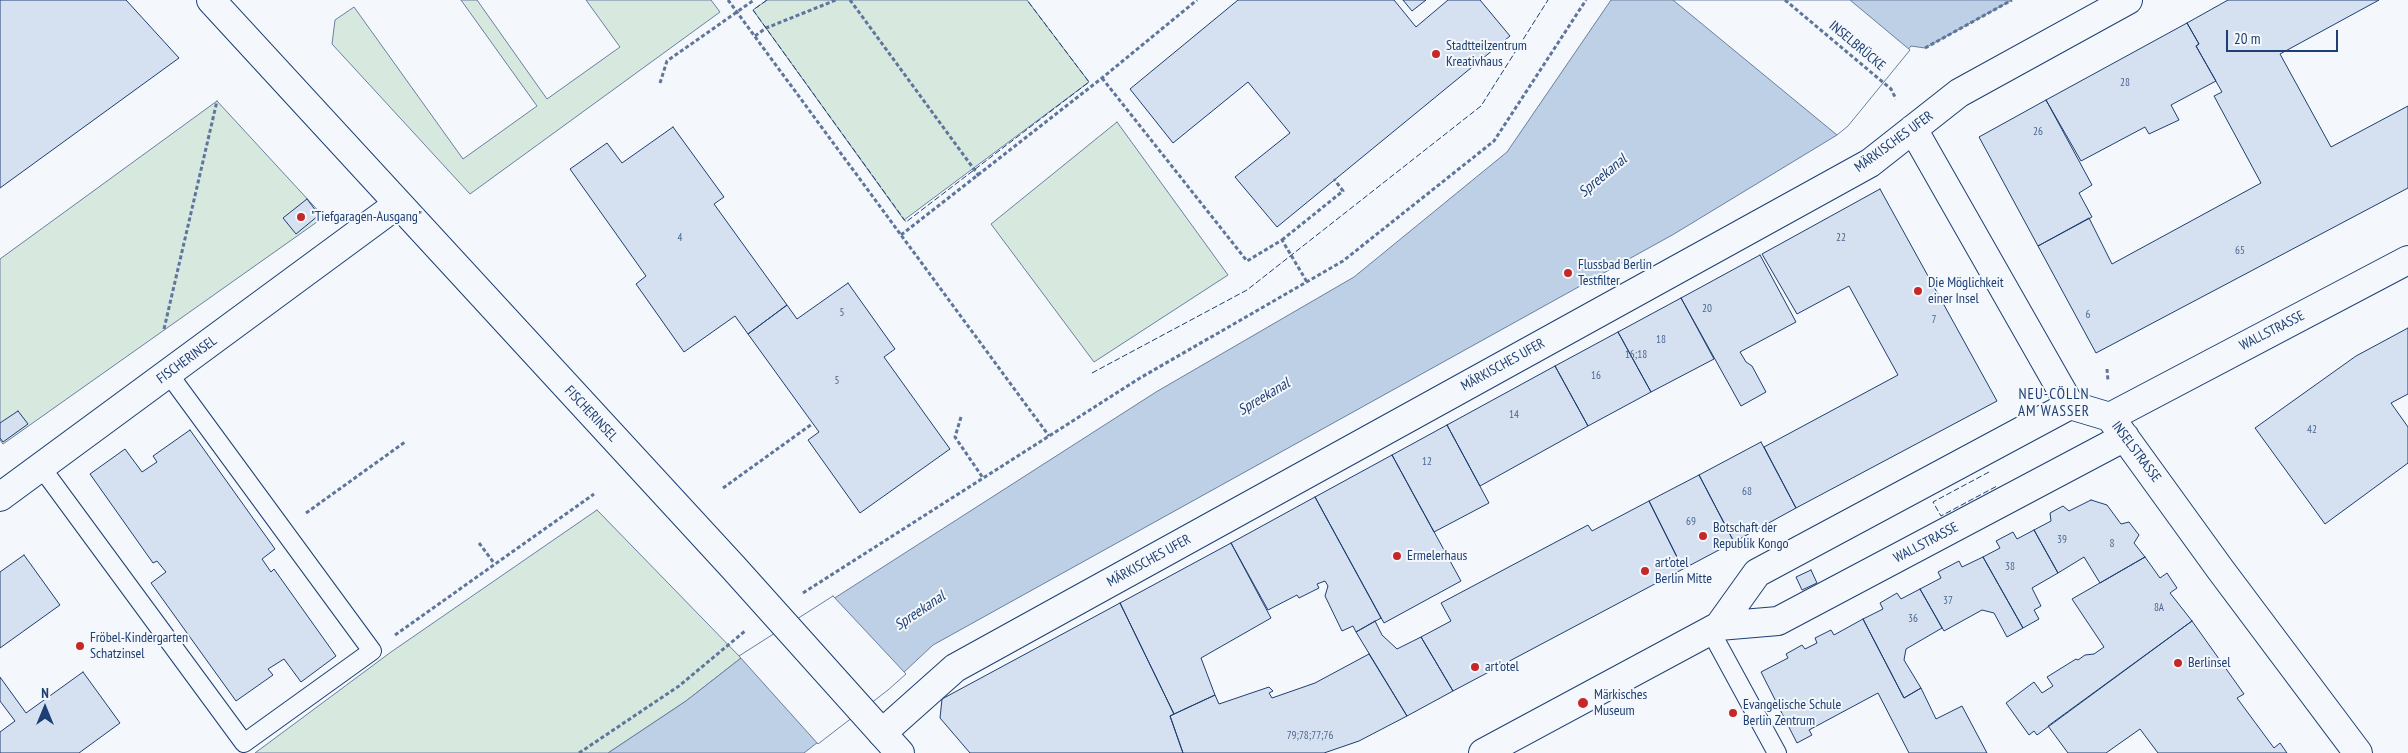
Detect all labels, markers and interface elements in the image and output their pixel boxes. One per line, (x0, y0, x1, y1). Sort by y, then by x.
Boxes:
street label: INSELBRÜCKE (1825, 18, 1889, 74)
scale bar (2228, 20, 2340, 52)
text: 20 m (2234, 29, 2260, 48)
place label: Stadtteilzentrum Kreativhaus (1446, 38, 1527, 70)
marker: Stadtteilzentrum Kreativhaus (1430, 48, 1442, 60)
house number: 28 (2120, 76, 2130, 90)
street label: MÄRKISCHES UFER (1851, 108, 1937, 176)
house number: 26 (2033, 125, 2043, 139)
water label: Spreekanal (1575, 151, 1631, 201)
place label: "Tiefgaragen-Ausgang" (311, 209, 422, 225)
marker: "Tiefgaragen-Ausgang" (295, 211, 307, 223)
house number: 4 (678, 231, 682, 245)
house number: 22 (1836, 231, 1846, 245)
house number: 65 (2235, 244, 2245, 258)
place label: Flussbad Berlin Testfilter (1578, 257, 1652, 290)
marker: Flussbad Berlin Testfilter (1562, 267, 1574, 279)
place label: Die Möglichkeit einer Insel (1928, 275, 2004, 308)
marker: Die Möglichkeit einer Insel (1912, 285, 1924, 297)
house number: 20 (1702, 302, 1712, 316)
house number: 5 (840, 306, 844, 320)
street label: WALLSTRASSE (2237, 307, 2307, 355)
house number: 6 (2086, 308, 2090, 322)
house number: 7 (1932, 313, 1936, 327)
street label: FISCHERINSEL (154, 333, 220, 387)
house number: 18 (1656, 333, 1666, 347)
street label: MÄRKISCHES UFER (1458, 335, 1548, 395)
house number: 16;18 (1625, 348, 1647, 362)
house number: 16 (1591, 369, 1601, 383)
house number: 5 (835, 374, 839, 388)
water label: Spreekanal (1235, 375, 1293, 419)
street label: FISCHERINSEL (561, 383, 621, 445)
district label: NEU-CÖLLN AM WASSER (2017, 386, 2091, 421)
house number: 14 (1509, 408, 1519, 422)
street label: INSELSTRASSE (2108, 418, 2164, 486)
house number: 42 (2307, 423, 2317, 437)
house number: 12 (1422, 455, 1432, 469)
house number: 68 (1742, 485, 1752, 499)
house number: 69 (1686, 515, 1696, 529)
street label: WALLSTRASSE (1891, 519, 1961, 567)
place label: Botschaft der Republik Kongo (1713, 520, 1789, 552)
marker: Botschaft der Republik Kongo (1697, 530, 1709, 542)
street label: MÄRKISCHES UFER (1104, 531, 1194, 591)
house number: 39 (2057, 533, 2067, 547)
house number: 8 (2110, 537, 2114, 551)
place label: Ermelerhaus (1407, 548, 1467, 564)
marker: Ermelerhaus (1391, 550, 1403, 562)
place label: art’otel Berlin Mitte (1655, 555, 1712, 588)
house number: 38 (2005, 560, 2015, 574)
marker: art’otel Berlin Mitte (1639, 565, 1651, 577)
water label: Spreekanal (891, 588, 949, 634)
house number: 37 (1943, 594, 1953, 608)
house number: 8A (2154, 601, 2164, 615)
house number: 36 (1908, 612, 1918, 626)
place label: Fröbel-Kindergarten Schatzinsel (90, 630, 188, 662)
marker: Fröbel-Kindergarten Schatzinsel (74, 640, 86, 652)
place label: Berlinsel (2188, 655, 2230, 671)
marker: Berlinsel (2172, 657, 2184, 669)
place label: art'otel (1485, 659, 1519, 675)
marker: art'otel (1469, 661, 1481, 673)
north arrow (20, 683, 70, 733)
text: N (41, 684, 49, 702)
place label: Märkisches Museum (1594, 687, 1647, 720)
marker: Märkisches Museum (1576, 696, 1590, 710)
place label: Evangelische Schule Berlin Zentrum (1743, 697, 1841, 730)
marker: Evangelische Schule Berlin Zentrum (1727, 707, 1739, 719)
house number: 79;78;77;76 (1287, 729, 1333, 743)

